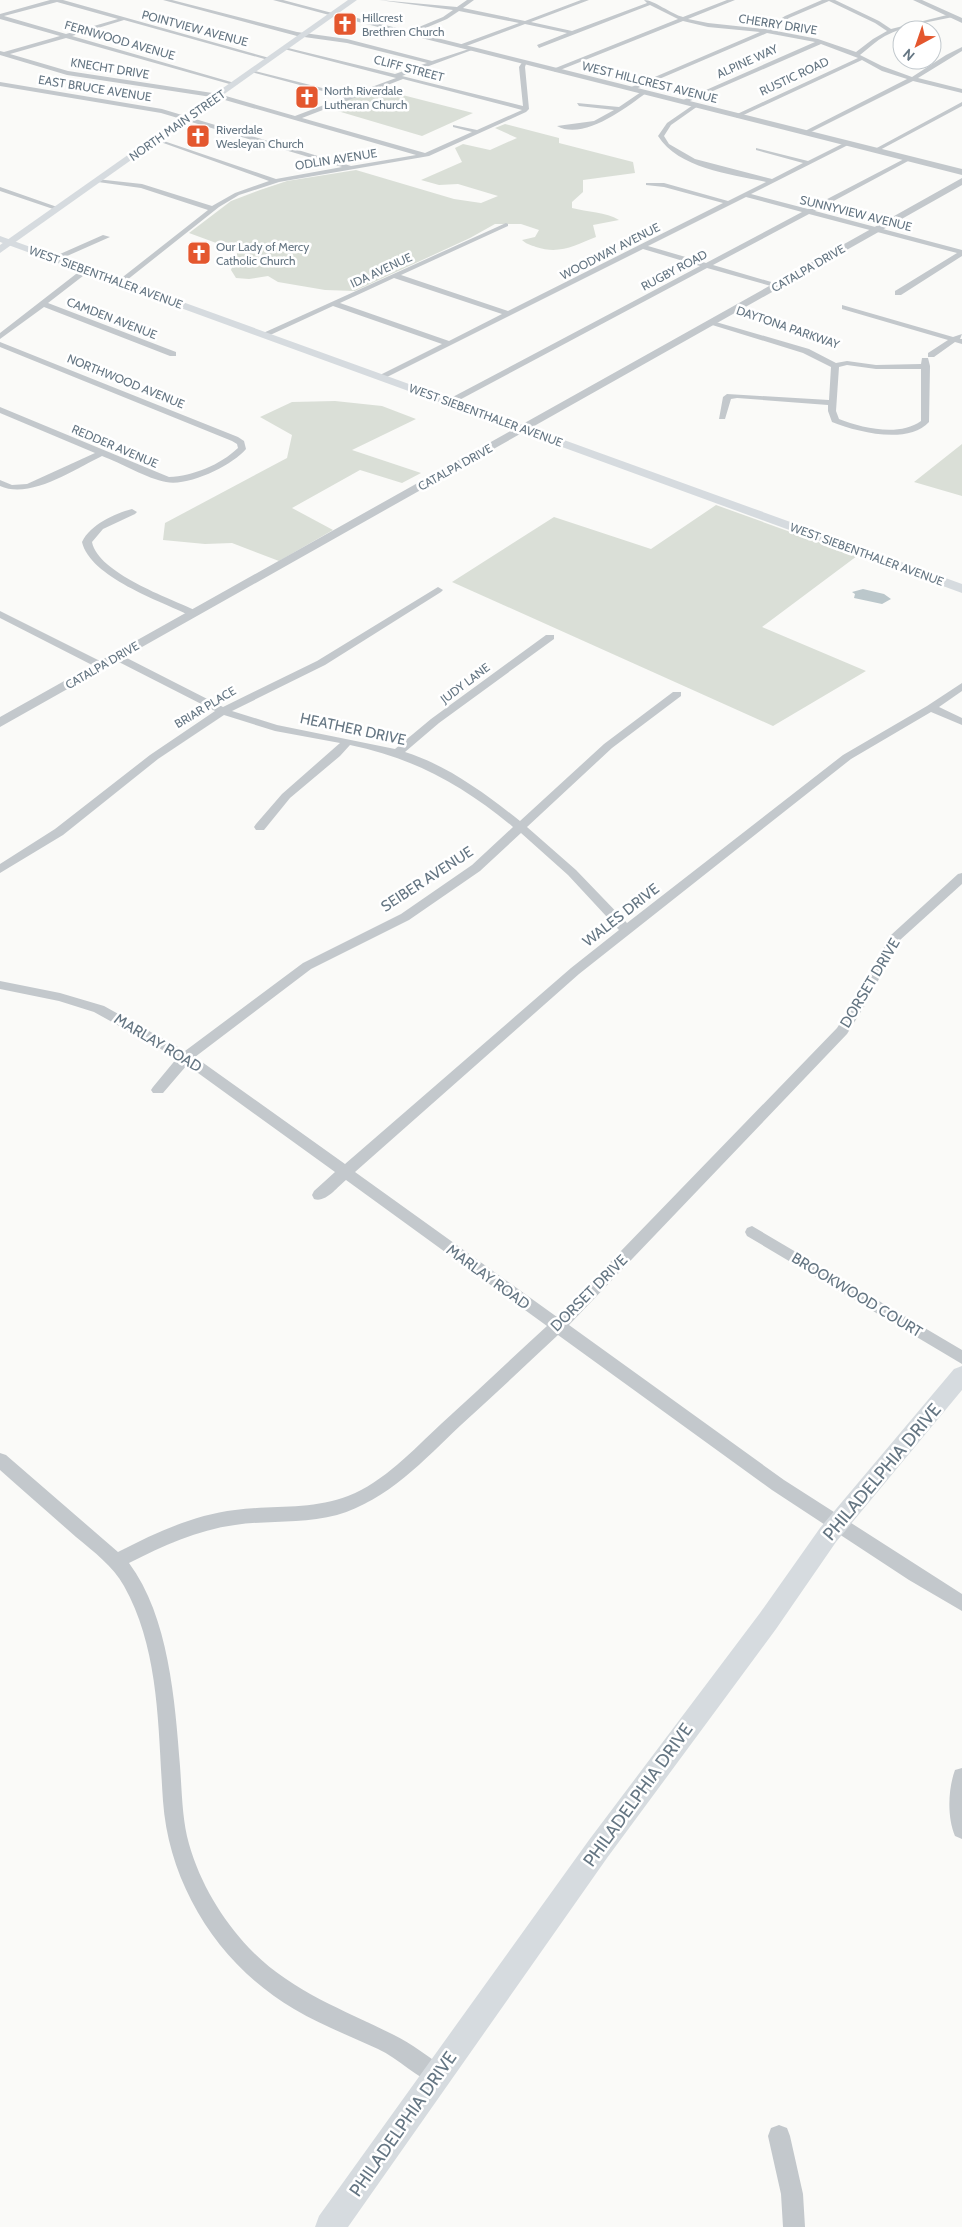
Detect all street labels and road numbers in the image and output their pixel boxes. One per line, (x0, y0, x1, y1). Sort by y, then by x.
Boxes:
street label: POINTVIEW AVENUE (140, 7, 250, 50)
street label: CHERRY DRIVE (738, 10, 819, 38)
street label: FERNWOOD AVENUE (63, 17, 177, 63)
street label: ALPINE WAY (714, 41, 780, 81)
street label: CLIFF STREET (372, 51, 446, 85)
street label: RUSTIC ROAD (757, 53, 831, 99)
street label: KNECHT DRIVE (69, 54, 151, 82)
street label: WEST HILLCREST AVENUE (581, 58, 720, 106)
street label: EAST BRUCE AVENUE (37, 72, 153, 104)
street label: NORTH MAIN STREET (126, 86, 228, 164)
street label: ODLIN AVENUE (294, 145, 378, 173)
street label: SUNNYVIEW AVENUE (798, 192, 914, 234)
street label: WOODWAY AVENUE (558, 219, 663, 283)
street label: CATALPA DRIVE (768, 241, 848, 295)
street label: WEST SIEBENTHALER AVENUE (27, 242, 185, 312)
street label: RUGBY ROAD (638, 246, 710, 294)
street label: IDA AVENUE (348, 249, 415, 291)
street label: CAMDEN AVENUE (65, 294, 160, 342)
street label: DAYTONA PARKWAY (734, 302, 842, 352)
street label: NORTHWOOD AVENUE (65, 351, 187, 412)
street label: WEST SIEBENTHALER AVENUE (407, 380, 565, 450)
street label: REDDER AVENUE (70, 421, 161, 471)
street label: CATALPA DRIVE (415, 440, 495, 494)
street label: WEST SIEBENTHALER AVENUE (788, 519, 946, 589)
street label: CATALPA DRIVE (62, 638, 142, 692)
street label: JUDY LANE (436, 659, 493, 707)
street label: BRIAR PLACE (172, 683, 239, 731)
street label: HEATHER DRIVE (298, 709, 408, 749)
street label: SEIBER AVENUE (378, 843, 476, 915)
street label: WALES DRIVE (579, 880, 663, 950)
street label: DORSET DRIVE (836, 935, 904, 1031)
street label: MARLAY ROAD (111, 1010, 205, 1076)
street label: MARLAY ROAD (443, 1241, 533, 1313)
street label: BROOKWOOD COURT (788, 1249, 926, 1341)
street label: DORSET DRIVE (547, 1251, 631, 1335)
street label: PHILADELPHIA DRIVE (818, 1399, 946, 1545)
street label: PHILADELPHIA DRIVE (579, 1719, 697, 1871)
street label: PHILADELPHIA DRIVE (345, 2047, 461, 2201)

